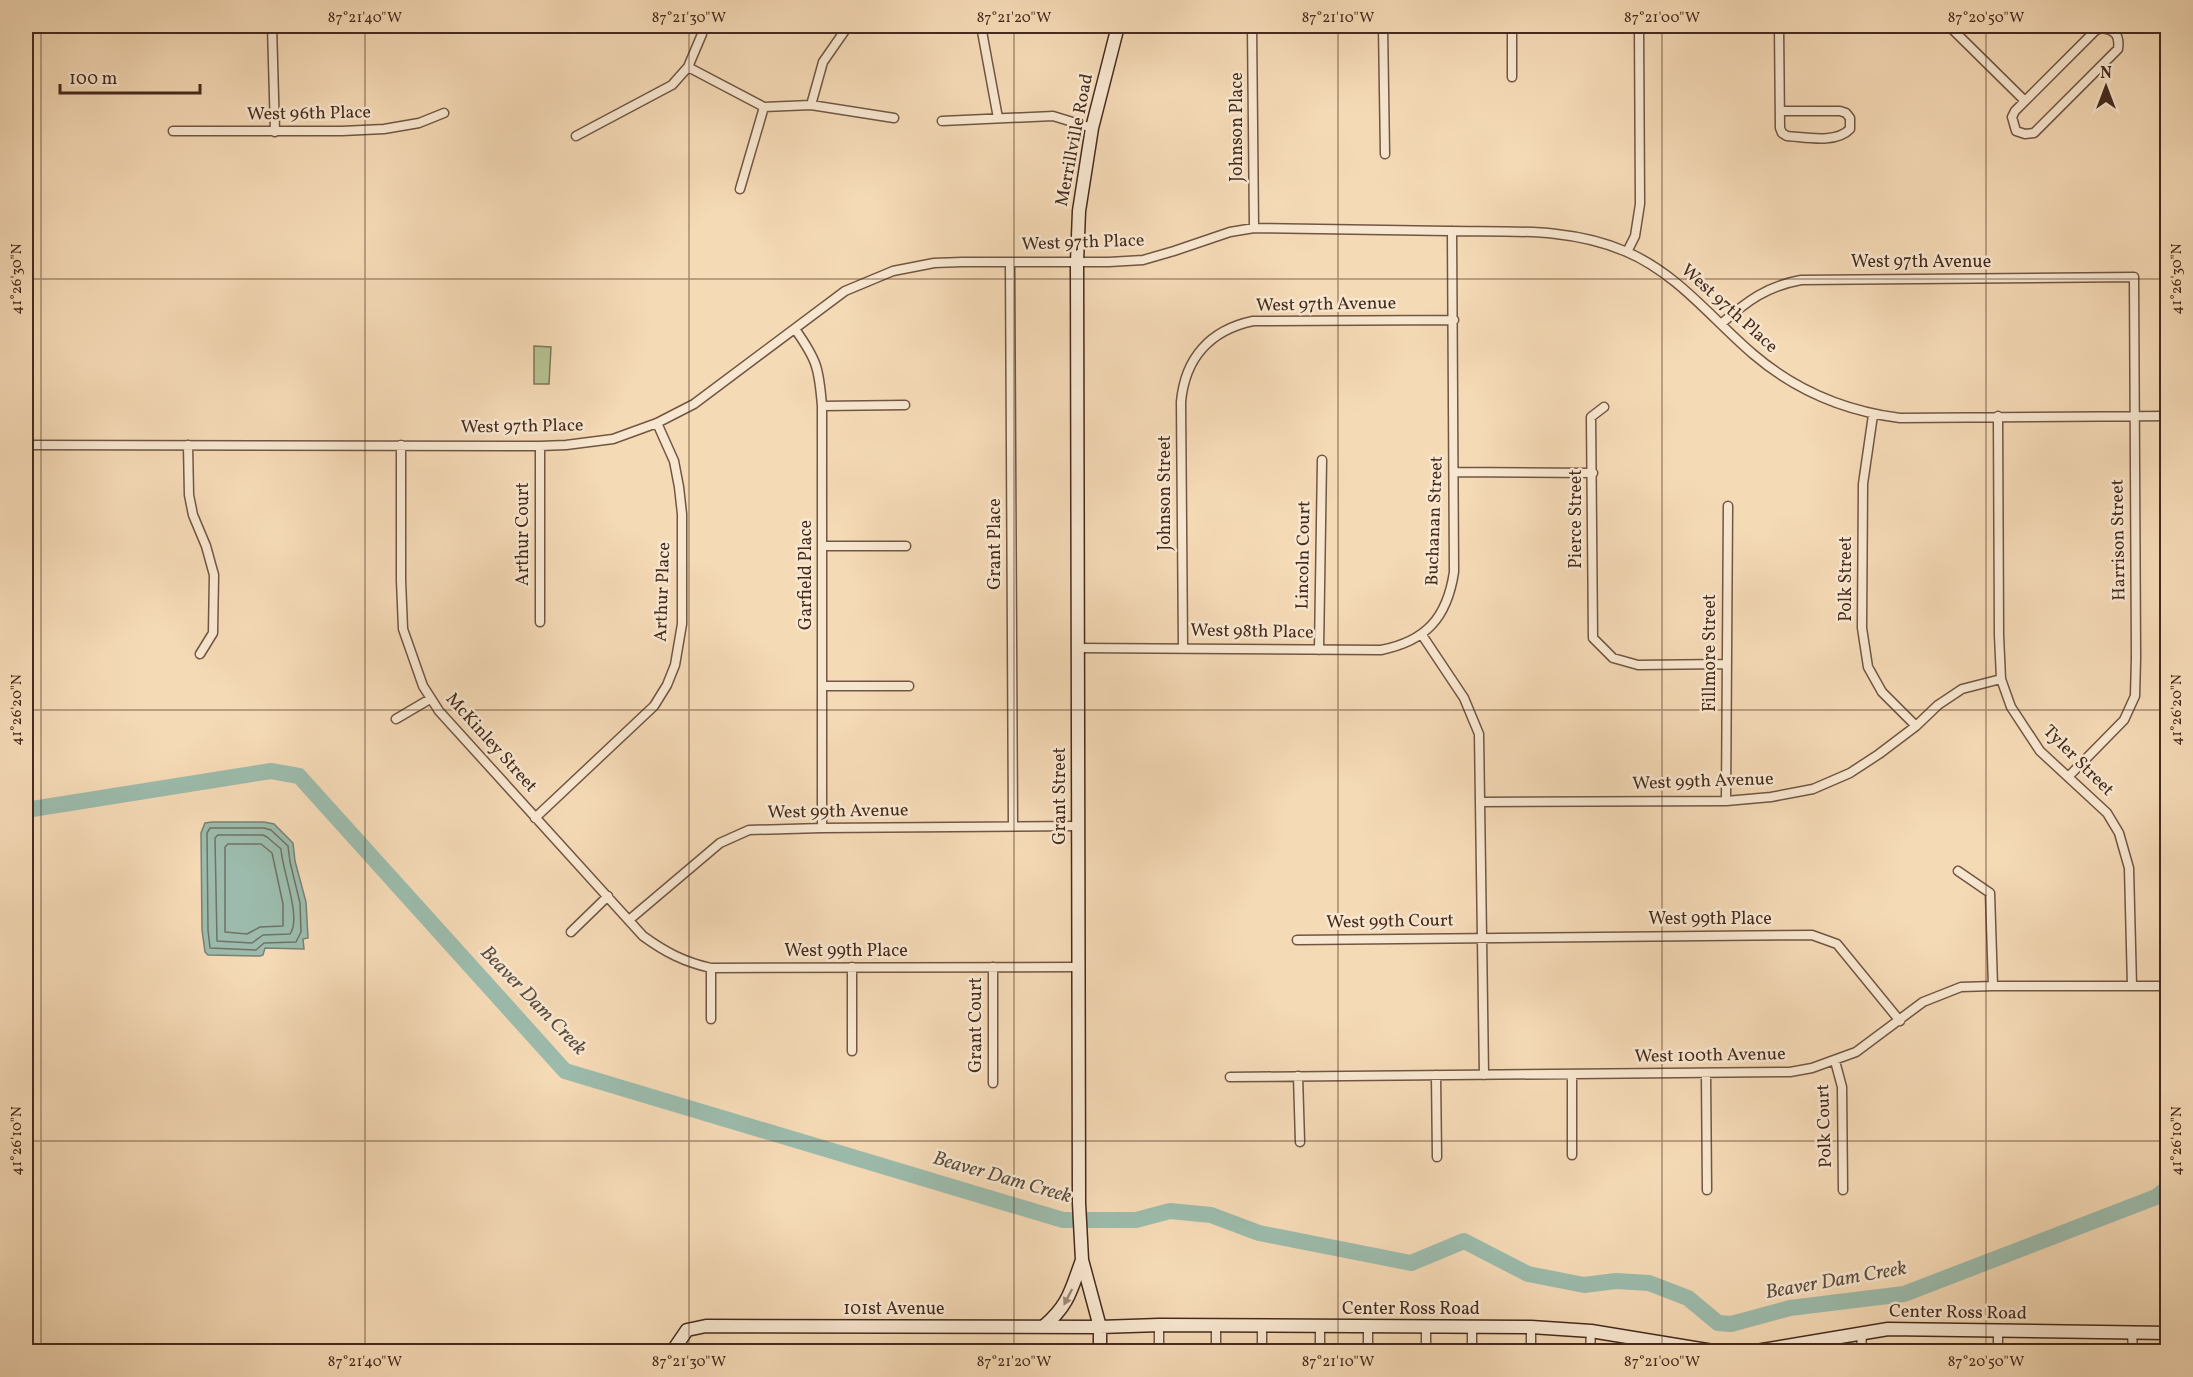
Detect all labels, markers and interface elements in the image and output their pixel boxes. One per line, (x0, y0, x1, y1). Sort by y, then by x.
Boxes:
text: 87°21'40"W (328, 8, 402, 29)
text: 87°21'30"W (652, 8, 726, 29)
text: 87°21'20"W (977, 8, 1051, 29)
text: 87°21'10"W (1302, 8, 1374, 29)
text: 87°21'00"W (1624, 8, 1700, 29)
text: 87°20'50"W (1948, 8, 2024, 29)
scale bar (60, 57, 200, 95)
north arrow (2076, 57, 2136, 117)
text: N (2100, 63, 2112, 85)
text: 100 m (69, 67, 118, 92)
street label: Merrillville Road (1050, 72, 1100, 208)
street label: Johnson Place (1225, 72, 1250, 182)
street label: West 96th Place (247, 100, 371, 128)
street label: West 97th Place (1021, 228, 1145, 258)
text: 41°26'30"N (7, 243, 28, 315)
text: 41°26'30"N (2167, 243, 2188, 315)
street label: West 97th Avenue (1851, 250, 1991, 275)
street label: West 97th Place (1675, 259, 1783, 359)
street label: West 97th Avenue (1256, 291, 1396, 319)
street label: West 97th Place (460, 413, 584, 441)
street label: Johnson Street (1153, 435, 1178, 551)
street label: Buchanan Street (1420, 456, 1450, 586)
street label: Pierce Street (1564, 469, 1589, 569)
street label: Harrison Street (2105, 479, 2133, 601)
street label: Arthur Court (511, 482, 536, 586)
street label: Grant Place (983, 498, 1008, 590)
street label: Lincoln Court (1291, 500, 1317, 610)
street label: Garfield Place (794, 520, 819, 630)
street label: Polk Street (1834, 536, 1859, 622)
street label: Arthur Place (649, 542, 677, 642)
street label: Fillmore Street (1698, 594, 1723, 712)
street label: West 98th Place (1190, 618, 1314, 646)
text: 41°26'20"N (7, 674, 28, 746)
text: 41°26'20"N (2167, 674, 2188, 746)
street label: McKinley Street (439, 688, 543, 798)
street label: Tyler Street (2037, 720, 2119, 802)
street label: Grant Street (1048, 747, 1073, 845)
street label: West 99th Avenue (1632, 767, 1774, 797)
street label: West 99th Avenue (767, 798, 909, 826)
street label: West 99th Place (1648, 907, 1772, 932)
street label: West 99th Court (1326, 908, 1454, 936)
street label: West 99th Place (784, 939, 908, 964)
water label: Beaver Dam Creek (473, 940, 593, 1062)
street label: Grant Court (964, 977, 989, 1073)
street label: West 100th Avenue (1634, 1042, 1786, 1070)
street label: Polk Court (1811, 1084, 1839, 1168)
text: 41°26'10"N (7, 1106, 28, 1176)
text: 41°26'10"N (2167, 1106, 2188, 1176)
water label: Beaver Dam Creek (929, 1145, 1075, 1211)
water label: Beaver Dam Creek (1763, 1255, 1909, 1307)
one-way arrow (1063, 1288, 1072, 1305)
street label: 101st Avenue (843, 1297, 945, 1322)
street label: Center Ross Road (1342, 1297, 1480, 1322)
street label: Center Ross Road (1889, 1299, 2027, 1327)
text: 87°21'40"W (328, 1352, 402, 1373)
text: 87°21'30"W (652, 1352, 726, 1373)
text: 87°21'20"W (977, 1352, 1051, 1373)
text: 87°21'10"W (1302, 1352, 1374, 1373)
text: 87°21'00"W (1624, 1352, 1700, 1373)
text: 87°20'50"W (1948, 1352, 2024, 1373)

